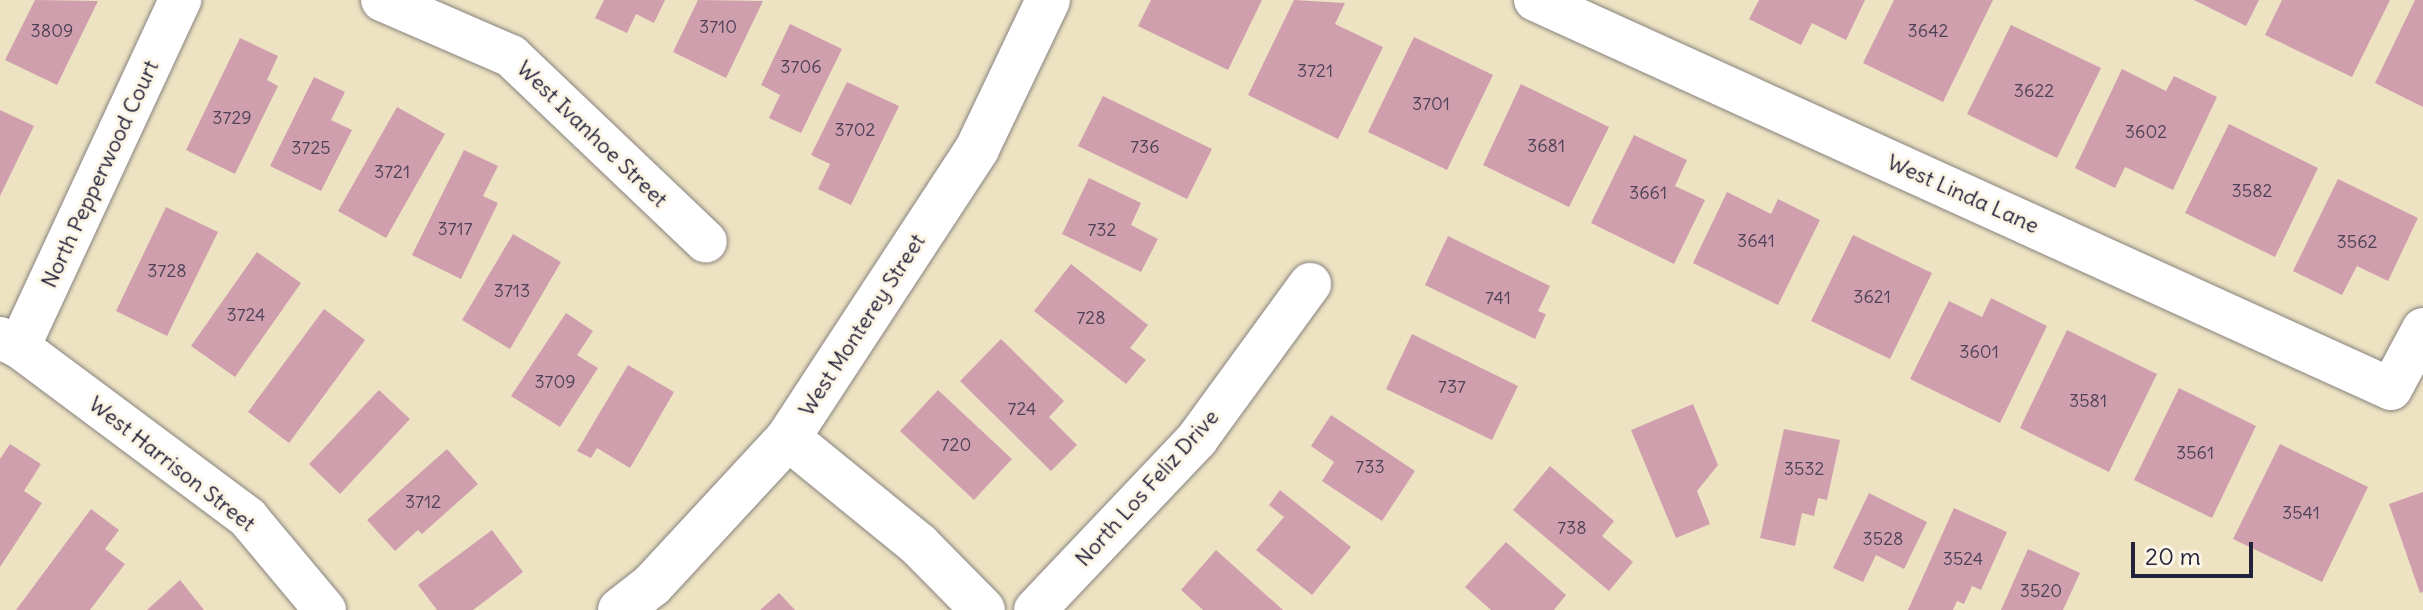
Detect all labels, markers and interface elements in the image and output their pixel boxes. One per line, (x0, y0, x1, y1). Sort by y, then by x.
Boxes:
house number: 3710 (699, 16, 737, 38)
house number: 3809 (31, 20, 73, 42)
house number: 3642 (1908, 20, 1948, 42)
street label: West Ivanhoe Street (511, 55, 673, 213)
street label: North Pepperwood Court (36, 56, 164, 292)
house number: 3706 (780, 56, 822, 78)
house number: 3721 (1297, 60, 1333, 82)
house number: 3622 (2014, 80, 2054, 102)
house number: 3701 (1412, 93, 1450, 115)
house number: 3729 (212, 107, 252, 129)
house number: 3702 (835, 119, 875, 141)
house number: 3602 (2125, 121, 2167, 143)
house number: 3681 (1527, 135, 1565, 157)
house number: 736 (1130, 136, 1160, 158)
house number: 3725 (291, 137, 331, 159)
street label: West Linda Lane (1883, 149, 2043, 239)
house number: 3721 (374, 161, 410, 183)
house number: 3582 (2232, 180, 2272, 202)
house number: 3661 (1629, 182, 1667, 204)
house number: 3717 (437, 218, 473, 240)
house number: 732 (1088, 219, 1116, 241)
street label: West Monterey Street (793, 229, 931, 421)
house number: 3641 (1737, 230, 1775, 252)
house number: 3562 (2337, 231, 2377, 253)
house number: 3728 (147, 260, 187, 282)
house number: 3713 (494, 280, 530, 302)
house number: 3621 (1853, 286, 1891, 308)
house number: 741 (1485, 287, 1511, 309)
house number: 3724 (226, 304, 266, 326)
house number: 728 (1076, 307, 1106, 329)
house number: 3601 (1959, 341, 1999, 363)
house number: 3709 (534, 371, 576, 393)
house number: 737 (1438, 376, 1466, 398)
house number: 3581 (2069, 390, 2107, 412)
street label: West Harrison Street (83, 391, 261, 537)
house number: 724 (1008, 398, 1036, 420)
street label: North Los Feliz Drive (1070, 404, 1224, 572)
house number: 720 (941, 434, 971, 456)
house number: 3561 (2176, 442, 2214, 464)
house number: 733 (1355, 456, 1385, 478)
house number: 3532 (1784, 458, 1824, 480)
house number: 3712 (405, 491, 441, 513)
house number: 3541 (2282, 502, 2320, 524)
house number: 738 (1557, 517, 1587, 539)
scale bar (2135, 526, 2257, 576)
house number: 3528 (1863, 528, 1903, 550)
text: 20 m (2145, 541, 2201, 571)
house number: 3524 (1943, 548, 1983, 570)
house number: 3520 (2020, 580, 2062, 602)

